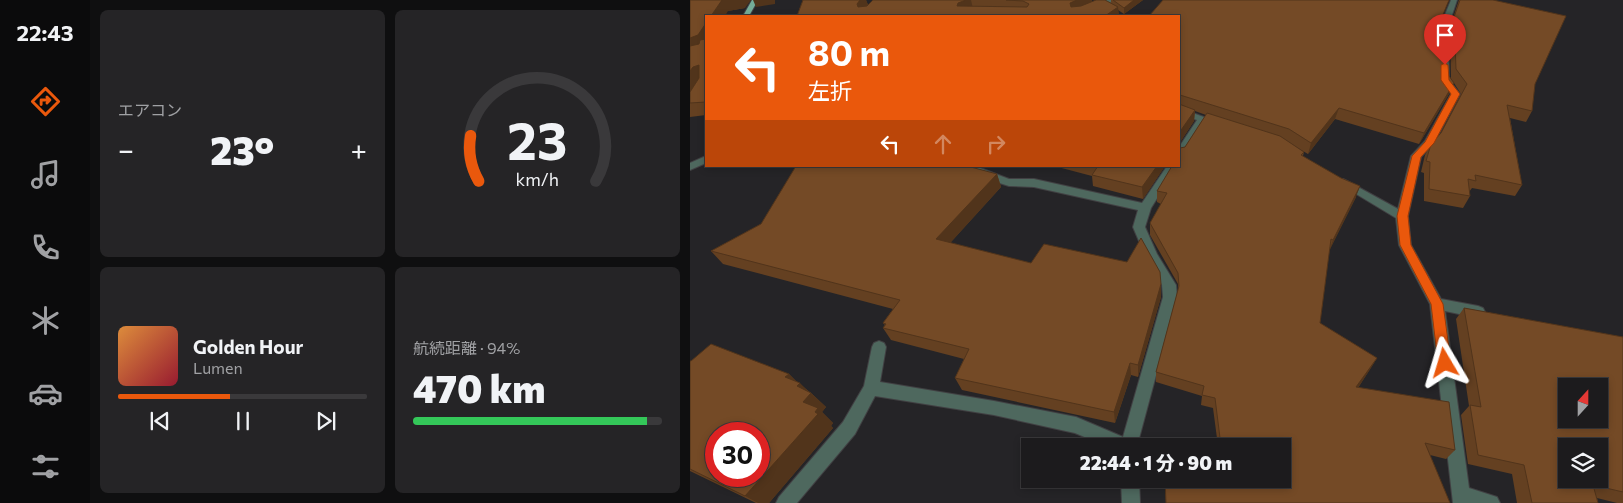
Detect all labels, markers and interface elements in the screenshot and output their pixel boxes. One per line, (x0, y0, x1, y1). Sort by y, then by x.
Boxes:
pin (1424, 14, 1466, 65)
text: 22:43 (16, 19, 74, 46)
icon: arrive (1431, 21, 1459, 49)
text: 80 m (808, 30, 890, 73)
icon: left (725, 35, 790, 100)
text: 左折 (808, 77, 852, 104)
icon: directions (28, 84, 63, 119)
text: エアコン (118, 100, 182, 119)
text: 23 (508, 107, 567, 171)
text: 23° (210, 126, 274, 173)
icon: left (876, 130, 904, 158)
icon: ahead (929, 130, 957, 158)
icon: right (982, 130, 1010, 158)
text: − (118, 132, 134, 166)
text: + (351, 132, 367, 166)
icon: music (28, 157, 63, 192)
text: km/h (516, 168, 559, 190)
icon: phone (28, 230, 63, 265)
icon: climate (28, 303, 63, 338)
text: Golden Hour (193, 335, 303, 358)
position arrow (1418, 336, 1470, 388)
text: 航続距離 · 94% (413, 338, 520, 357)
text: Lumen (193, 358, 243, 377)
text: 470 km (413, 364, 545, 411)
icon: car (28, 376, 63, 411)
north arrow (1558, 378, 1608, 428)
map controls (1558, 378, 1608, 488)
icon: previous (146, 407, 174, 435)
icon: pause (229, 407, 257, 435)
icon: next (312, 407, 340, 435)
speed limit sign: 30 (705, 422, 770, 487)
button: layers (1558, 438, 1608, 488)
icon: filters (28, 449, 63, 484)
text: 22:44 · 1 分 · 90 m (1080, 451, 1232, 474)

